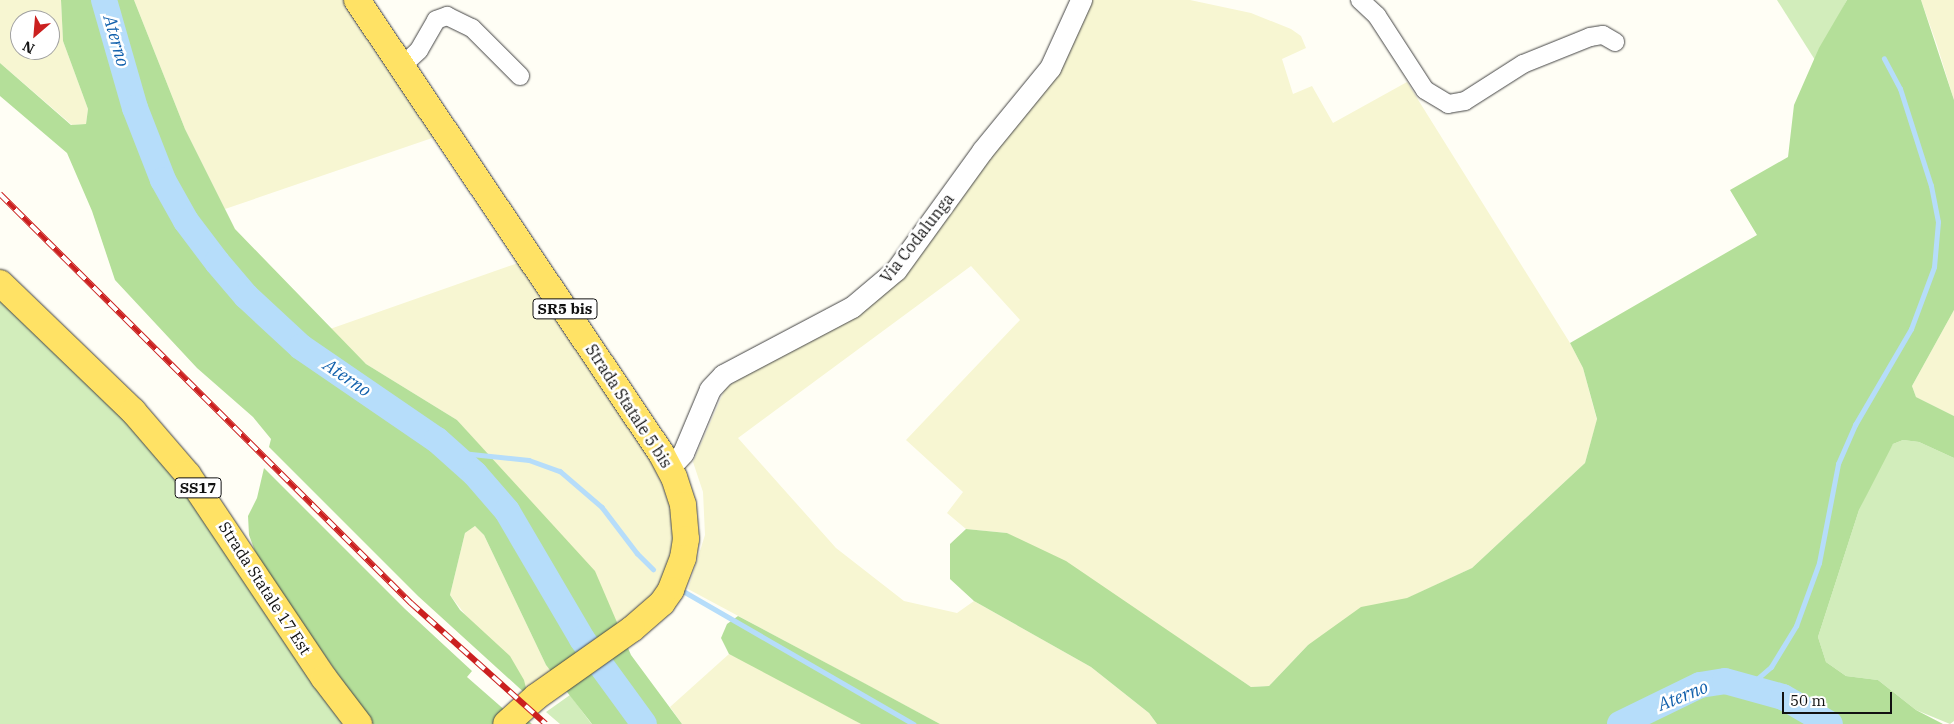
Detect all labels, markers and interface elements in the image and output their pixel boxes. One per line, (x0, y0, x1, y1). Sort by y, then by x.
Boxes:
north arrow (10, 10, 60, 60)
water label: Aterno (98, 13, 134, 69)
text: N (20, 37, 38, 58)
street label: Via Codalunga (876, 190, 958, 286)
road number: SR5 bis (532, 296, 598, 322)
street label: Strada Statale 5 bis (582, 340, 676, 472)
water label: Aterno (319, 354, 375, 402)
road number: SS17 (174, 476, 222, 500)
street label: Strada Statale 17 Est (215, 518, 315, 658)
water label: Aterno (1655, 676, 1711, 716)
scale bar (1784, 682, 1894, 714)
text: 50 m (1790, 691, 1826, 710)

